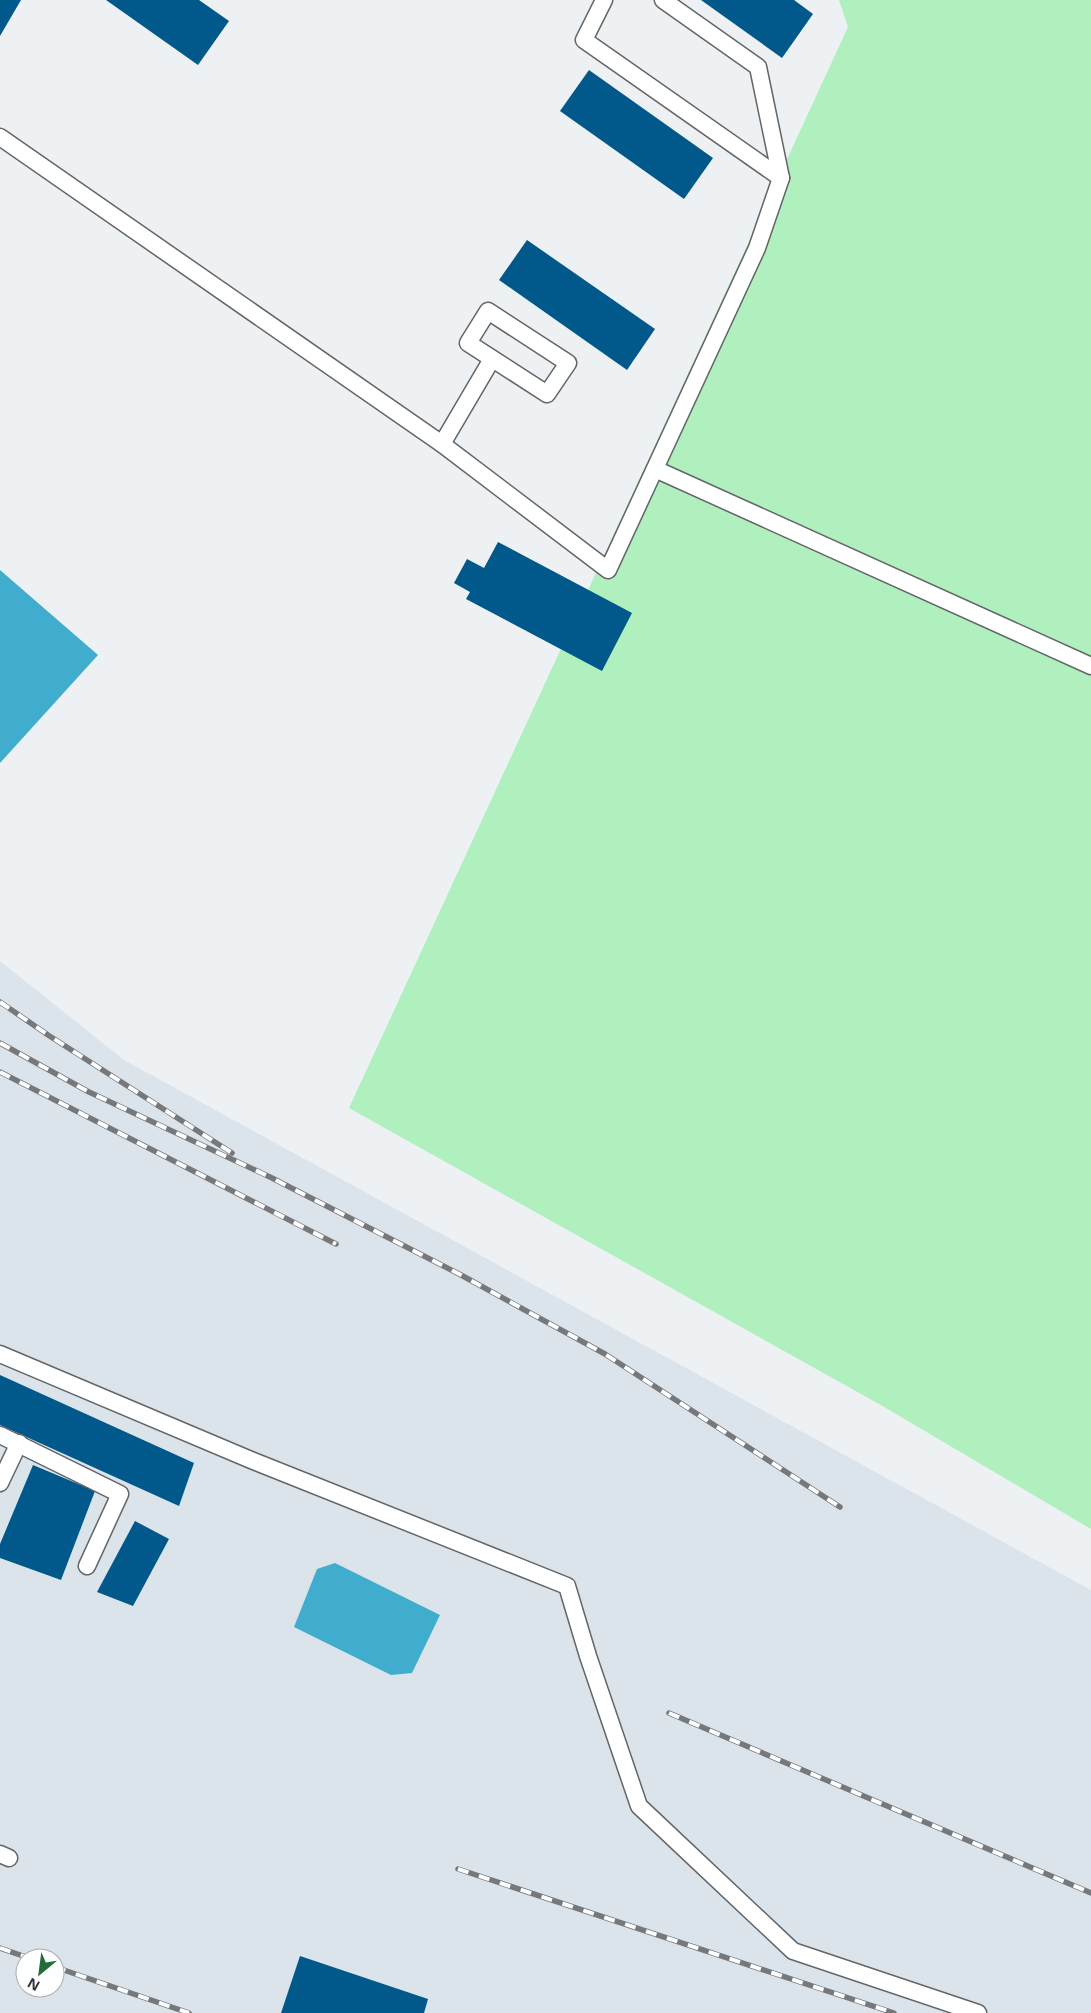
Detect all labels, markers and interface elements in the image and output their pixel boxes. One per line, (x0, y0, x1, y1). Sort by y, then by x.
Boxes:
north arrow (15, 1948, 65, 1998)
text: N (24, 1974, 43, 1996)

